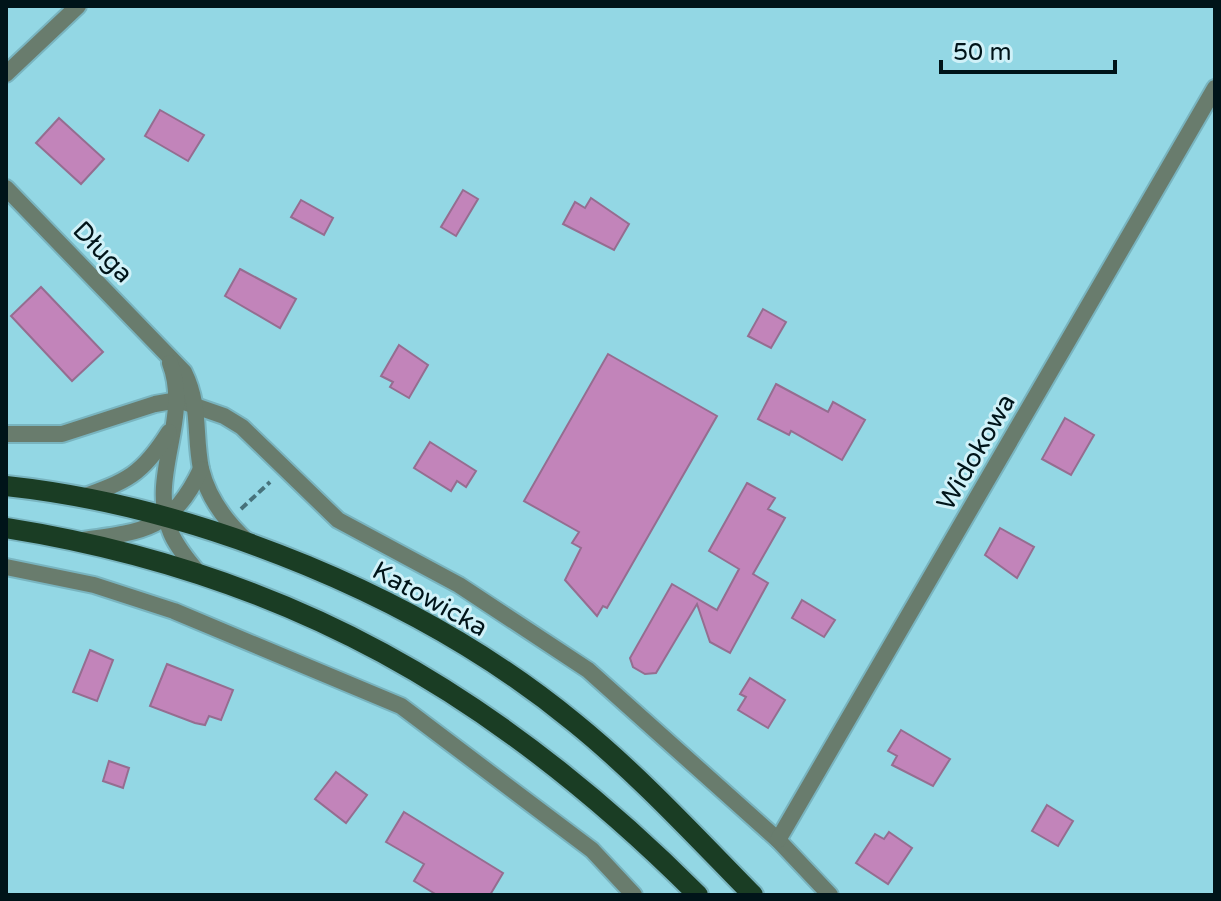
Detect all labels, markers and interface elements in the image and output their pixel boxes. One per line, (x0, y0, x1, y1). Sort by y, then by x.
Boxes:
scale bar (941, 24, 1115, 74)
text: 50 m (953, 38, 1011, 67)
street label: Długa (66, 215, 140, 289)
street label: Widokowa (930, 388, 1022, 516)
street label: Katowicka (367, 555, 493, 643)

